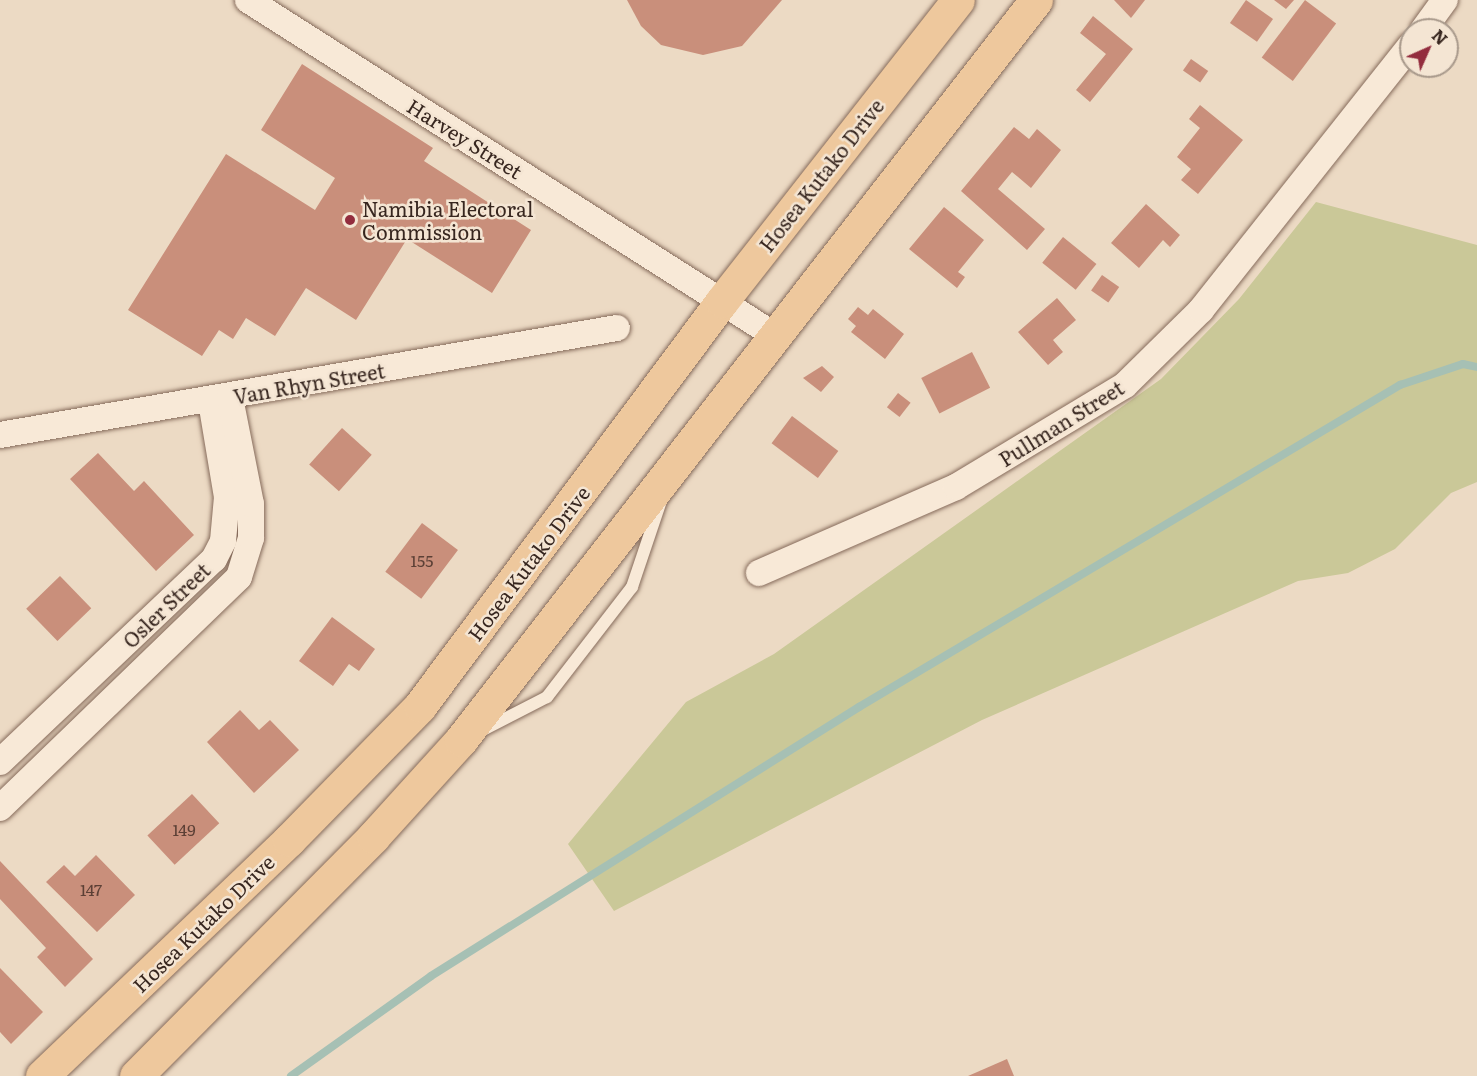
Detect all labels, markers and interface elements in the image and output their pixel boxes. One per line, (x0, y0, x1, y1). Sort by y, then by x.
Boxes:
north arrow (1399, 18, 1459, 78)
text: N (1427, 23, 1454, 50)
street label: Harvey Street (403, 93, 527, 183)
street label: Hosea Kutako Drive (754, 94, 888, 256)
place label: Namibia Electoral Commission (362, 196, 533, 243)
marker: Namibia Electoral Commission (343, 213, 357, 227)
street label: Van Rhyn Street (231, 358, 387, 408)
street label: Pullman Street (994, 375, 1128, 471)
street label: Hosea Kutako Drive (462, 481, 594, 645)
house number: 155 (411, 550, 433, 570)
street label: Osler Street (118, 558, 214, 652)
house number: 149 (172, 819, 196, 839)
street label: Hosea Kutako Drive (127, 849, 279, 997)
house number: 147 (80, 879, 102, 899)

